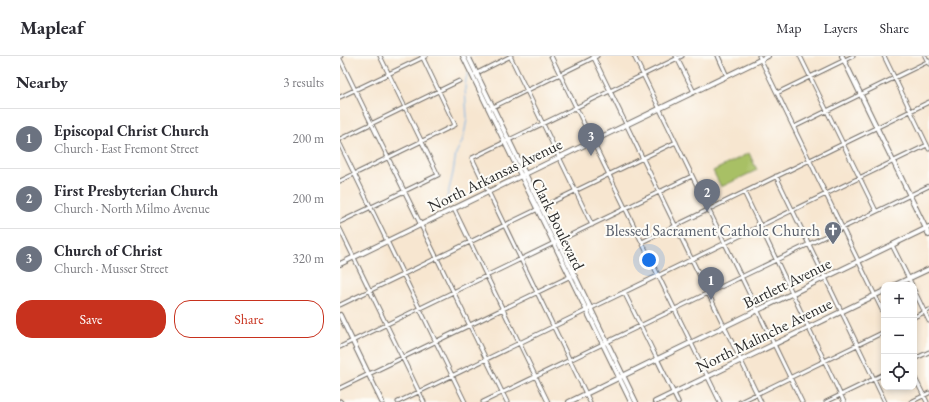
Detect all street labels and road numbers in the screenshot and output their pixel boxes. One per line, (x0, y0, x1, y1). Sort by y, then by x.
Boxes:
street label: North Arkansas Avenue (424, 133, 566, 217)
street label: Clark Boulevard (527, 174, 590, 274)
street label: Bartlett Avenue (740, 253, 834, 313)
street label: North Malinche Avenue (692, 293, 836, 377)

